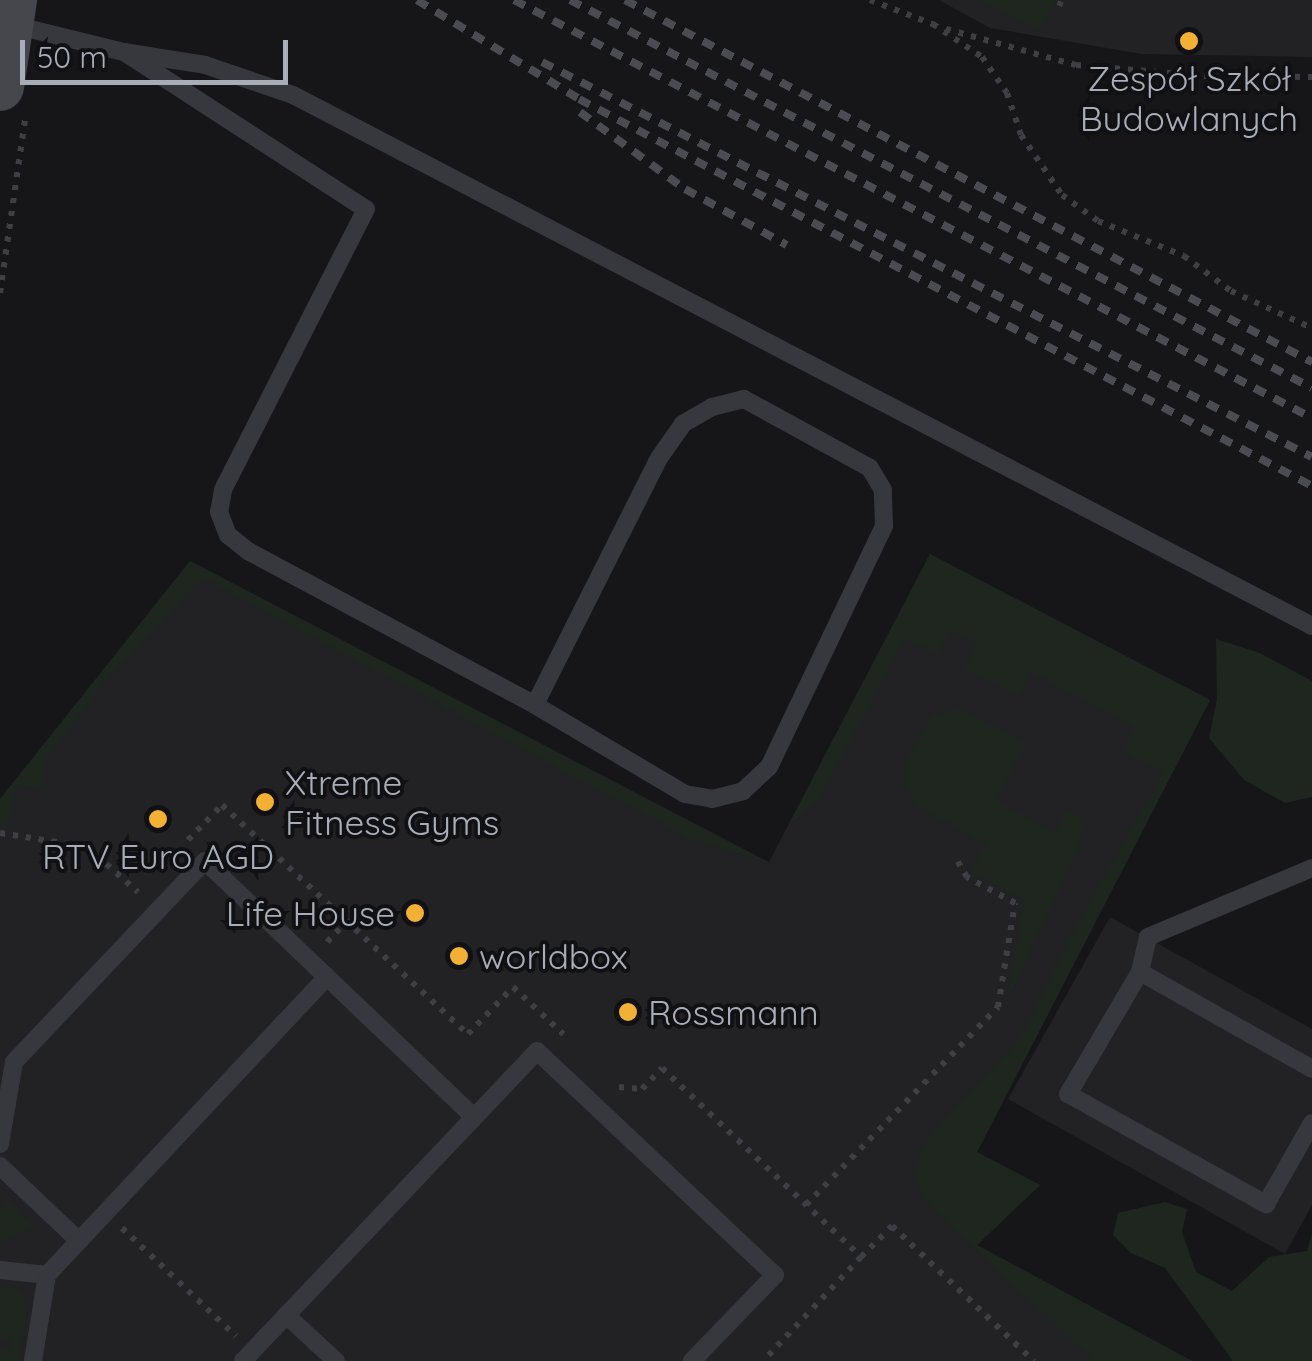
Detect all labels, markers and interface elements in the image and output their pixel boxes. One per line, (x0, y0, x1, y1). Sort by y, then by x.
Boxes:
scale bar (25, 20, 292, 82)
marker: Zespół Szkół Budowlanych (1178, 30, 1200, 52)
text: 50 m (37, 38, 107, 76)
place label: Zespół Szkół Budowlanych (1080, 57, 1298, 139)
place label: Xtreme Fitness Gyms (285, 761, 499, 843)
marker: Xtreme Fitness Gyms (254, 791, 276, 813)
marker: RTV Euro AGD (147, 808, 169, 830)
place label: RTV Euro AGD (42, 835, 274, 877)
place label: Life House (226, 892, 395, 934)
marker: Life House (404, 902, 426, 924)
place label: worldbox (479, 935, 628, 977)
marker: worldbox (448, 945, 470, 967)
place label: Rossmann (648, 991, 819, 1033)
marker: Rossmann (617, 1001, 639, 1023)

